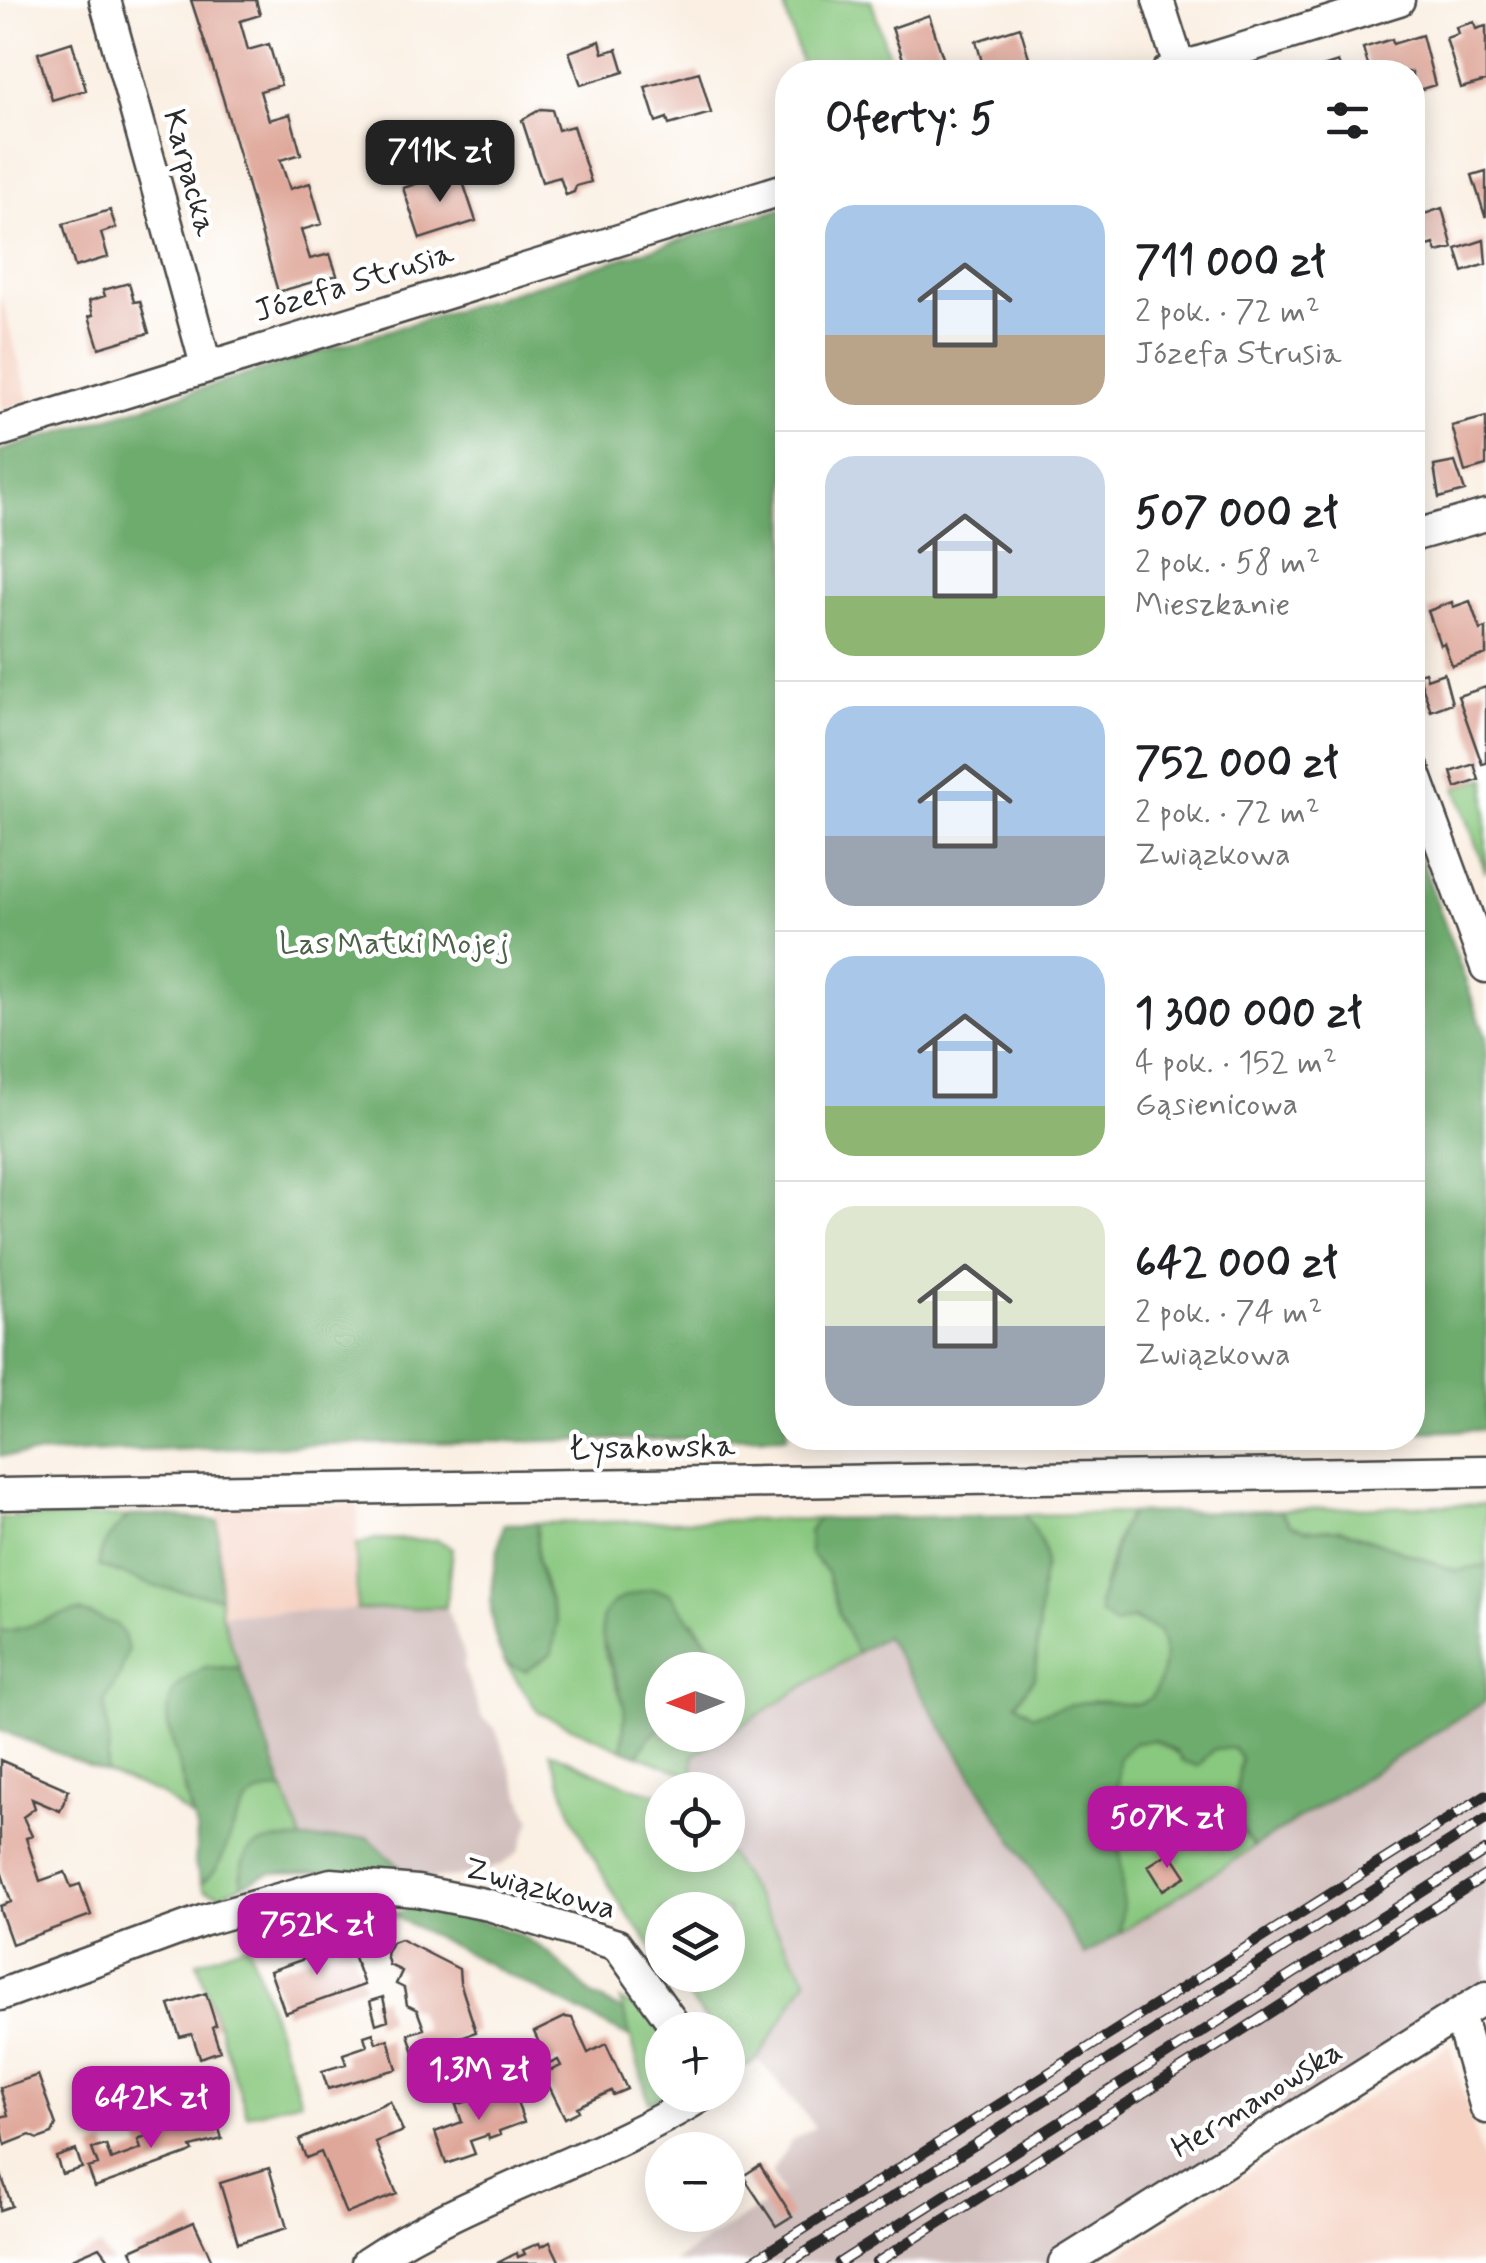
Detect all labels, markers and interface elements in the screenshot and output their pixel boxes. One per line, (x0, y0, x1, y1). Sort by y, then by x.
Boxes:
text: Oferty: 5 (825, 93, 995, 148)
icon: filters (1320, 93, 1375, 148)
street label: Karpacka (152, 105, 226, 242)
pin: 711K zł (348, 120, 532, 205)
text: 711K zł (388, 131, 493, 173)
street label: Józefa Strusia (249, 233, 460, 333)
text: 711 000 zł (1135, 236, 1325, 291)
icon: home (905, 245, 1025, 365)
text: 2 pok. · 72 m² (1135, 291, 1320, 333)
text: Józefa Strusia (1135, 333, 1341, 375)
text: 507 000 zł (1135, 487, 1338, 542)
icon: home (905, 496, 1025, 616)
text: 2 pok. · 58 m² (1135, 542, 1320, 584)
text: Mieszkanie (1135, 584, 1290, 626)
text: 752 000 zł (1135, 737, 1338, 792)
icon: home (905, 746, 1025, 866)
text: 2 pok. · 72 m² (1135, 792, 1320, 834)
text: Związkowa (1135, 834, 1291, 876)
park label: Las Matki Mojej (279, 923, 509, 965)
text: 1 300 000 zł (1135, 987, 1362, 1042)
icon: home (905, 996, 1025, 1116)
text: 4 pok. · 152 m² (1135, 1042, 1337, 1084)
text: Gąsienicowa (1135, 1084, 1298, 1126)
text: 642 000 zł (1135, 1237, 1337, 1292)
icon: home (905, 1246, 1025, 1366)
text: 2 pok. · 74 m² (1135, 1292, 1322, 1334)
text: Związkowa (1135, 1334, 1291, 1376)
street label: Łysakowska (568, 1426, 736, 1470)
north arrow (645, 1652, 745, 1752)
map controls (645, 1652, 745, 2232)
button: locate (645, 1772, 745, 1872)
pin: 507K zł (1075, 1786, 1259, 1871)
text: 507K zł (1110, 1797, 1224, 1839)
street label: Związkowa (459, 1847, 621, 1931)
button: layers (645, 1892, 745, 1992)
pin: 752K zł (225, 1893, 409, 1978)
text: 752K zł (260, 1904, 374, 1946)
button: + (645, 2012, 745, 2112)
street label: Hermanowska (1163, 2031, 1351, 2169)
pin: 1.3M zł (387, 2038, 571, 2123)
text: 1.3M zł (429, 2049, 529, 2091)
pin: 642K zł (59, 2066, 243, 2151)
text: 642K zł (94, 2077, 208, 2119)
button: − (645, 2132, 745, 2232)

